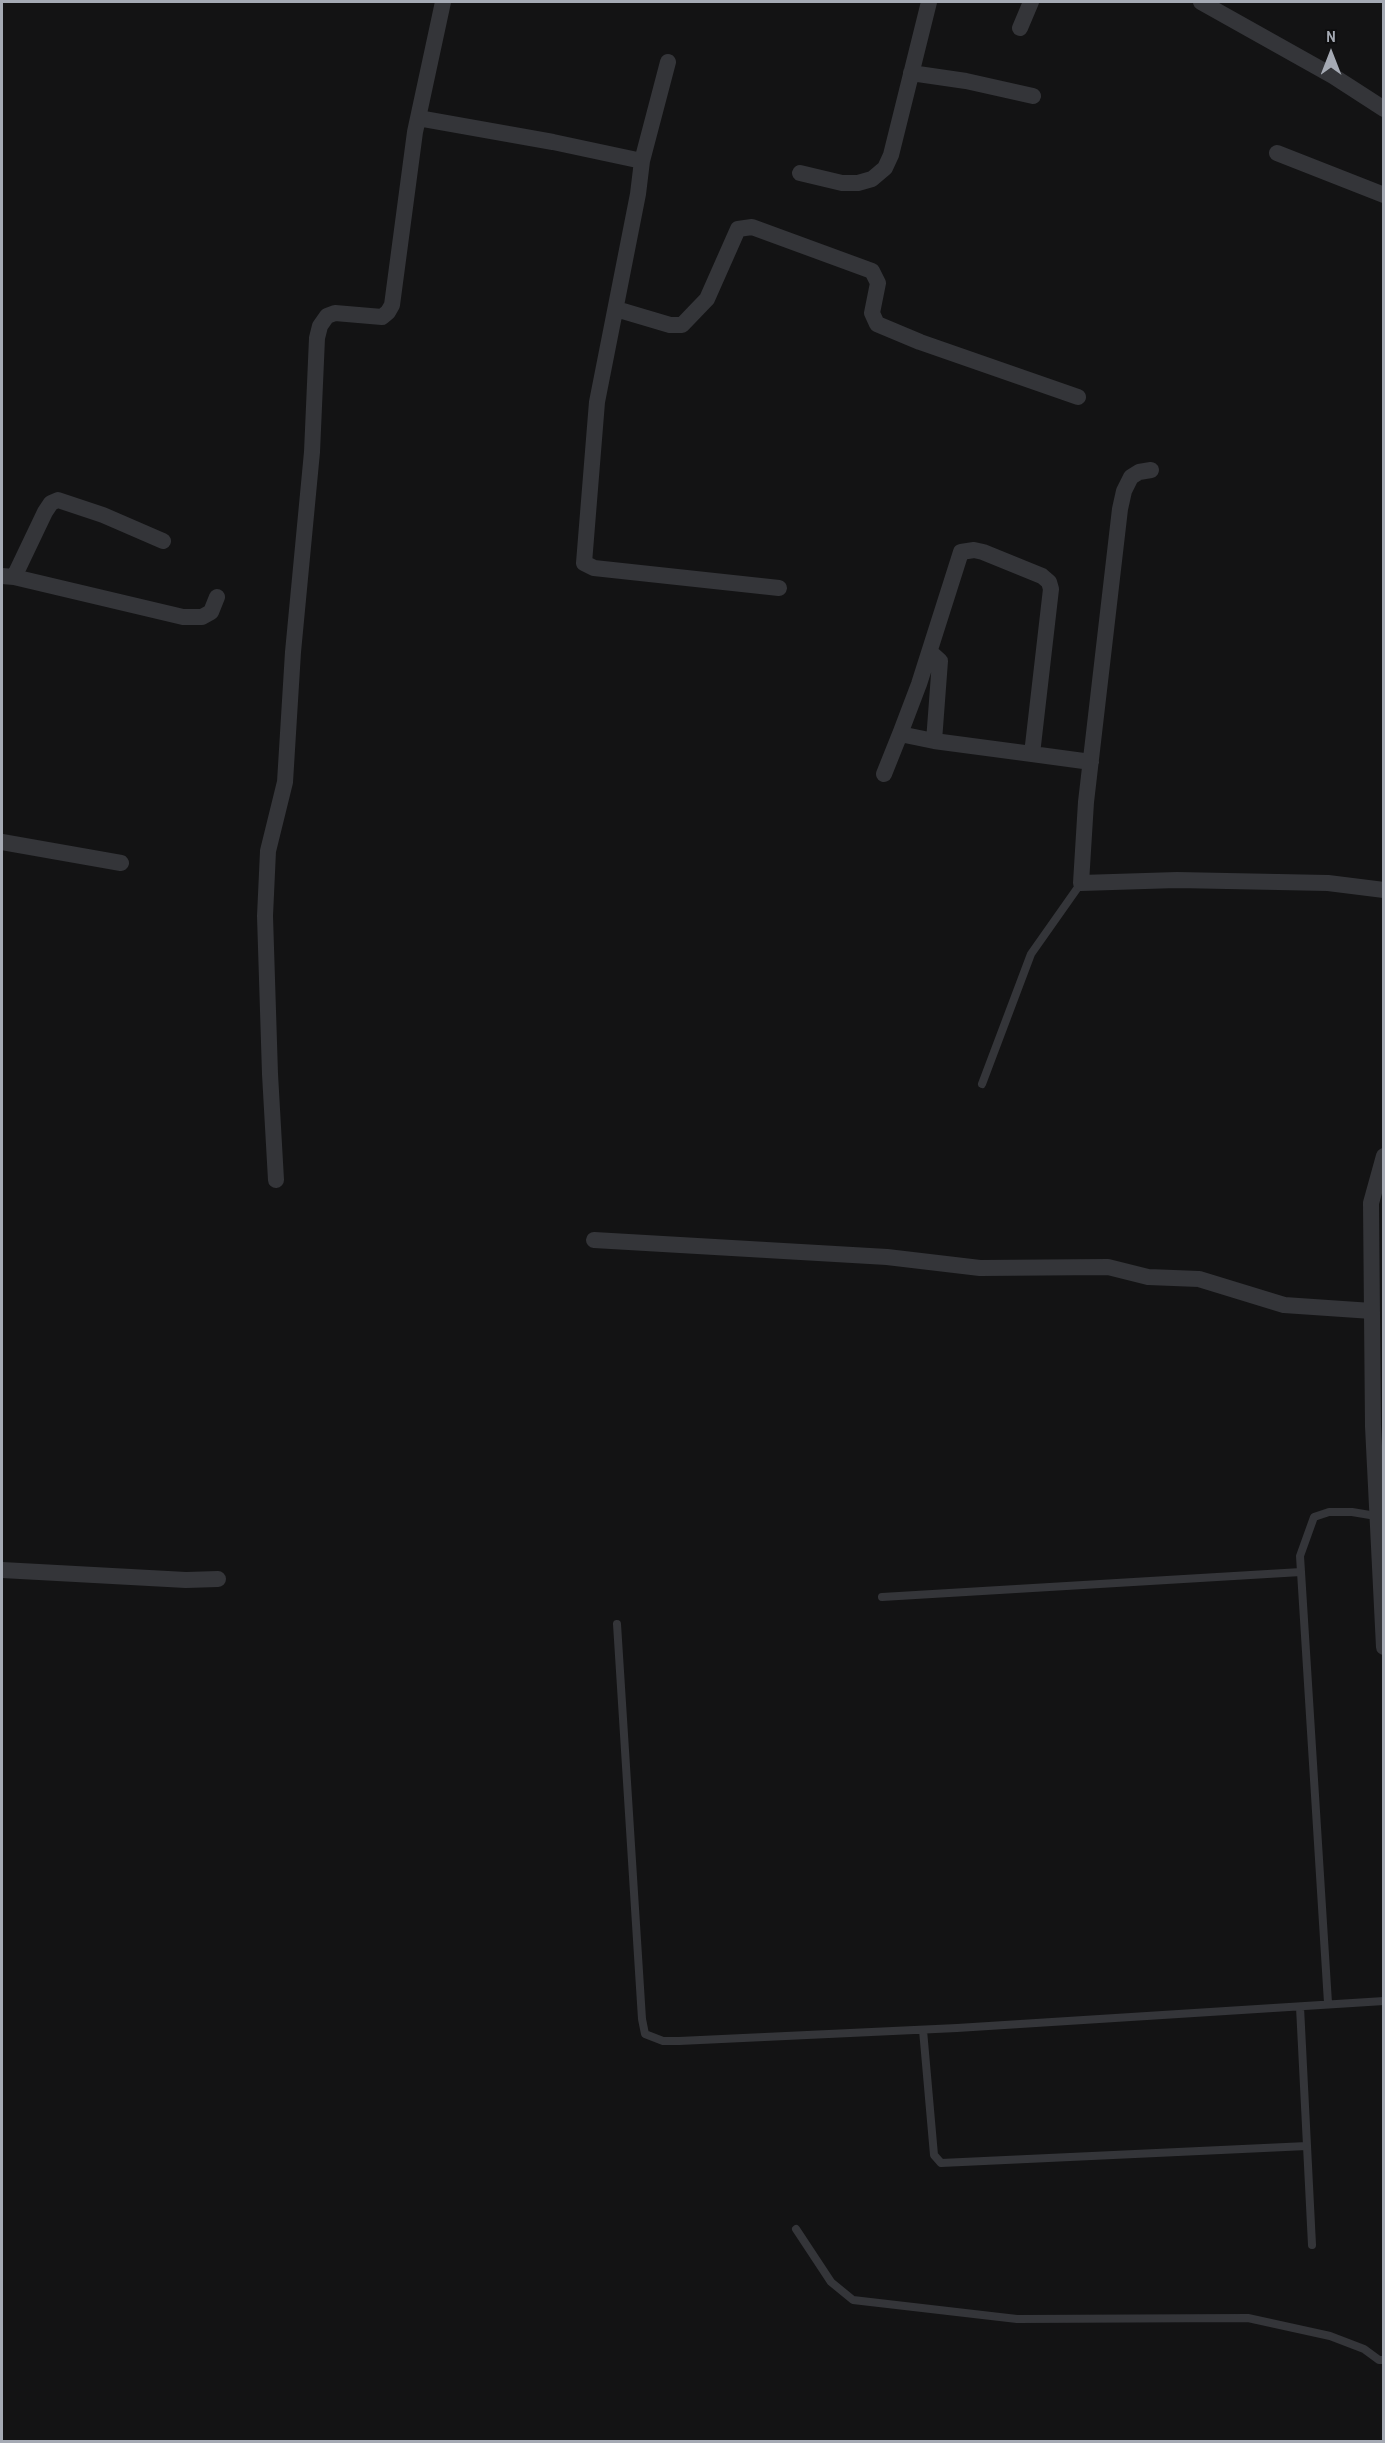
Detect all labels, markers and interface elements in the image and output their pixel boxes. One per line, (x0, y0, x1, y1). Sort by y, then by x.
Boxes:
north arrow (1301, 24, 1361, 84)
text: N (1326, 25, 1336, 47)

